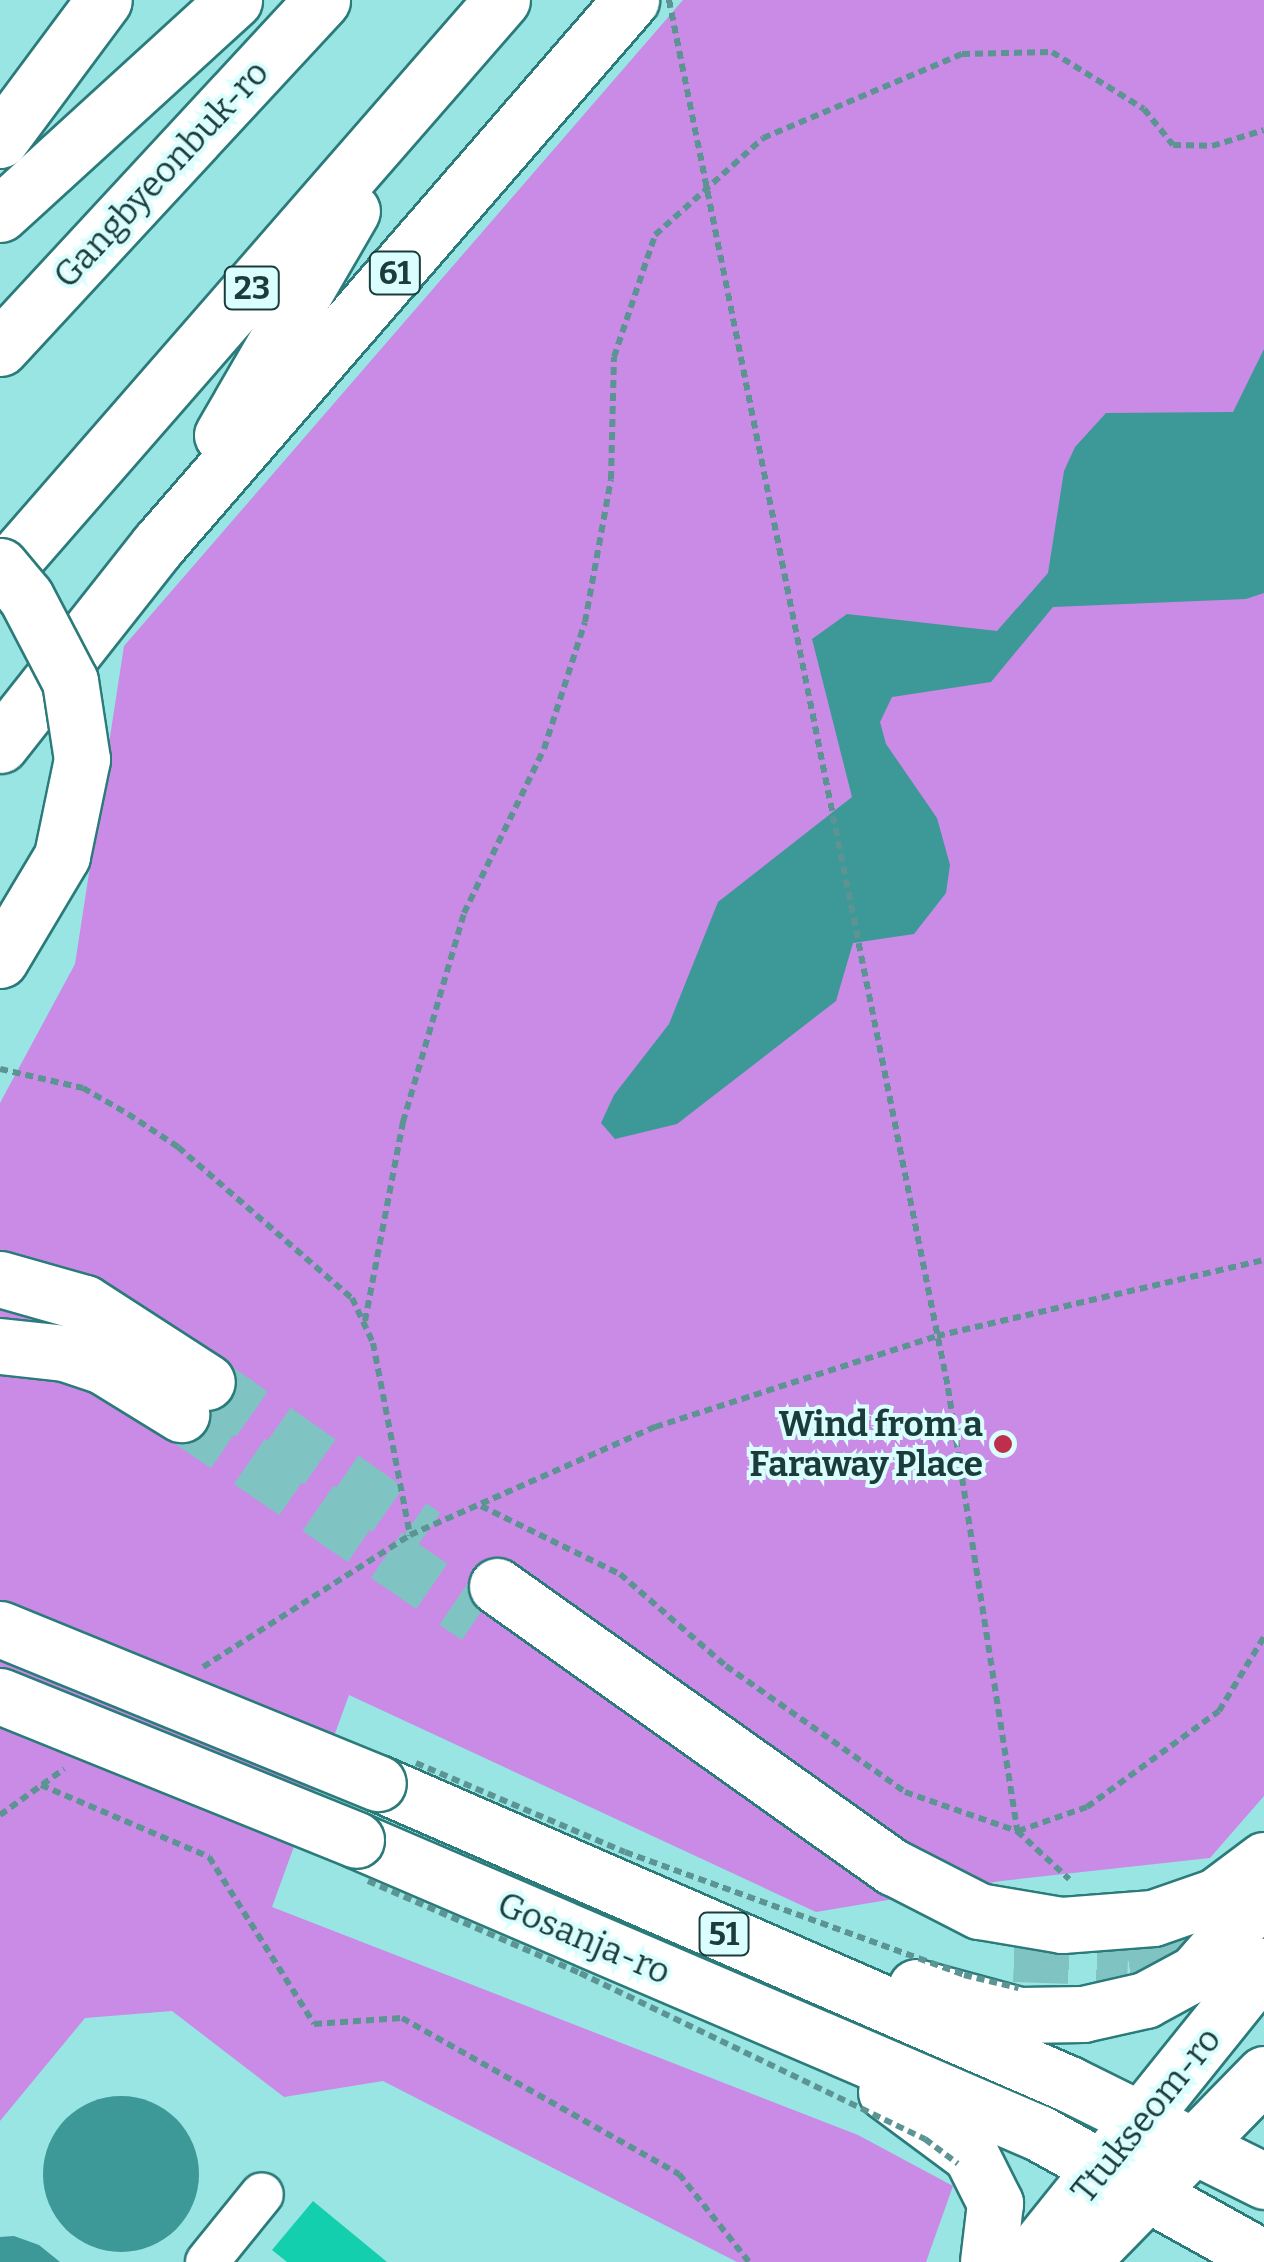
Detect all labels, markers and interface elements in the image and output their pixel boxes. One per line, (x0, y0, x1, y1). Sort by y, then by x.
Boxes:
street label: Gangbyeonbuk-ro (45, 52, 277, 296)
road number: 61 (368, 246, 422, 300)
road number: 23 (222, 261, 282, 315)
place label: Wind from a Faraway Place (750, 1403, 983, 1485)
marker: Wind from a Faraway Place (992, 1433, 1014, 1455)
street label: Gosanja-ro (491, 1883, 677, 1993)
road number: 51 (696, 1907, 752, 1961)
street label: Ttukseom-ro (1063, 2019, 1229, 2211)

